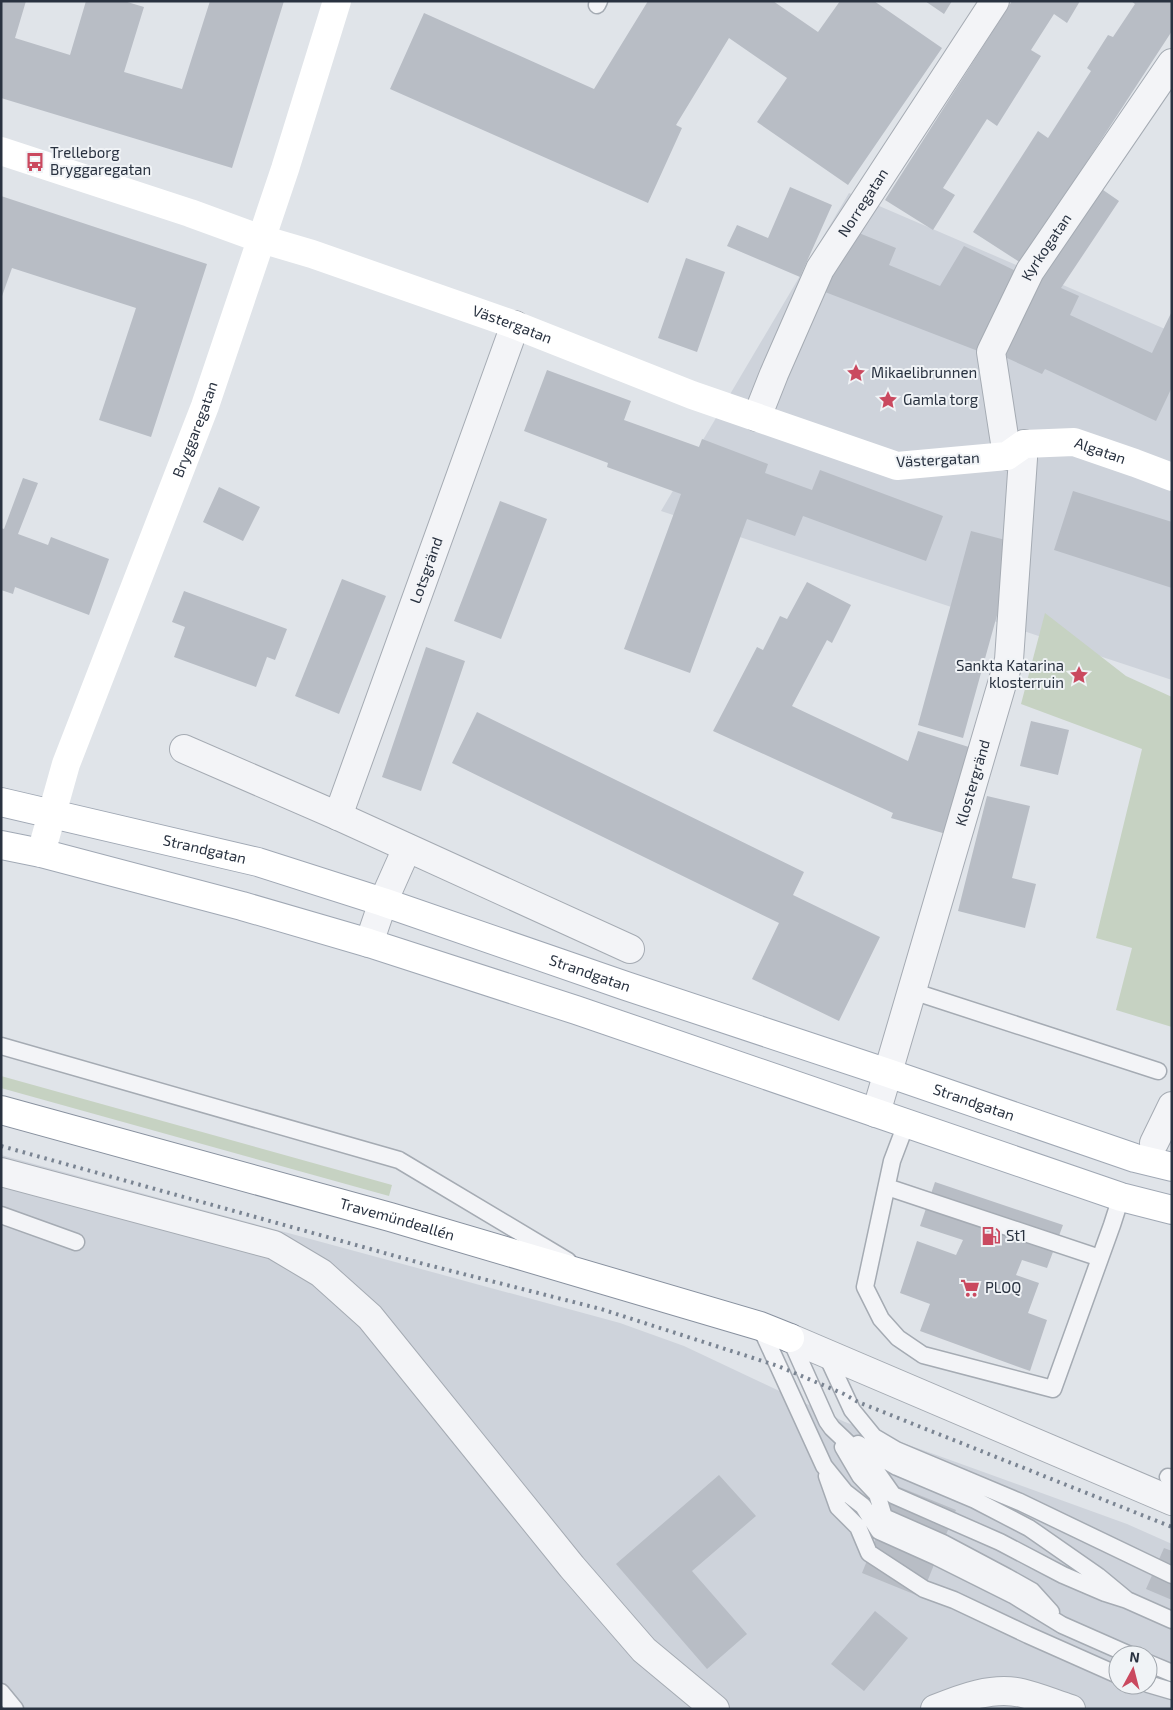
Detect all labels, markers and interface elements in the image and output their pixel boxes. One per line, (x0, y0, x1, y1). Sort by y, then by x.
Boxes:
place label: Trelleborg Bryggaregatan (50, 143, 151, 178)
bus stop icon: Trelleborg Bryggaregatan (24, 151, 46, 173)
street label: Norregatan (833, 165, 891, 240)
street label: Kyrkogatan (1017, 209, 1075, 283)
street label: Västergatan (470, 301, 555, 347)
place icon: Mikaelibrunnen (845, 362, 867, 384)
place label: Mikaelibrunnen (871, 363, 977, 381)
street label: Bryggaregatan (168, 379, 221, 480)
place icon: Gamla torg (877, 389, 899, 411)
place label: Gamla torg (903, 390, 979, 408)
street label: Algatan (1072, 433, 1128, 467)
street label: Västergatan (896, 448, 980, 470)
street label: Lotsgränd (405, 534, 446, 606)
place label: Sankta Katarina klosterruin (956, 656, 1064, 691)
place icon: Sankta Katarina klosterruin (1068, 664, 1090, 686)
street label: Klostergränd (951, 737, 993, 828)
street label: Strandgatan (161, 830, 248, 867)
street label: Strandgatan (547, 950, 633, 995)
street label: Strandgatan (931, 1079, 1017, 1124)
street label: Travemündeallén (338, 1194, 457, 1244)
fuel station icon: St1 (980, 1225, 1002, 1247)
place label: St1 (1006, 1226, 1026, 1244)
supermarket icon: PLOQ (959, 1277, 981, 1299)
place label: PLOQ (985, 1278, 1021, 1297)
north arrow (1108, 1645, 1158, 1695)
text: N (1129, 1648, 1141, 1666)

